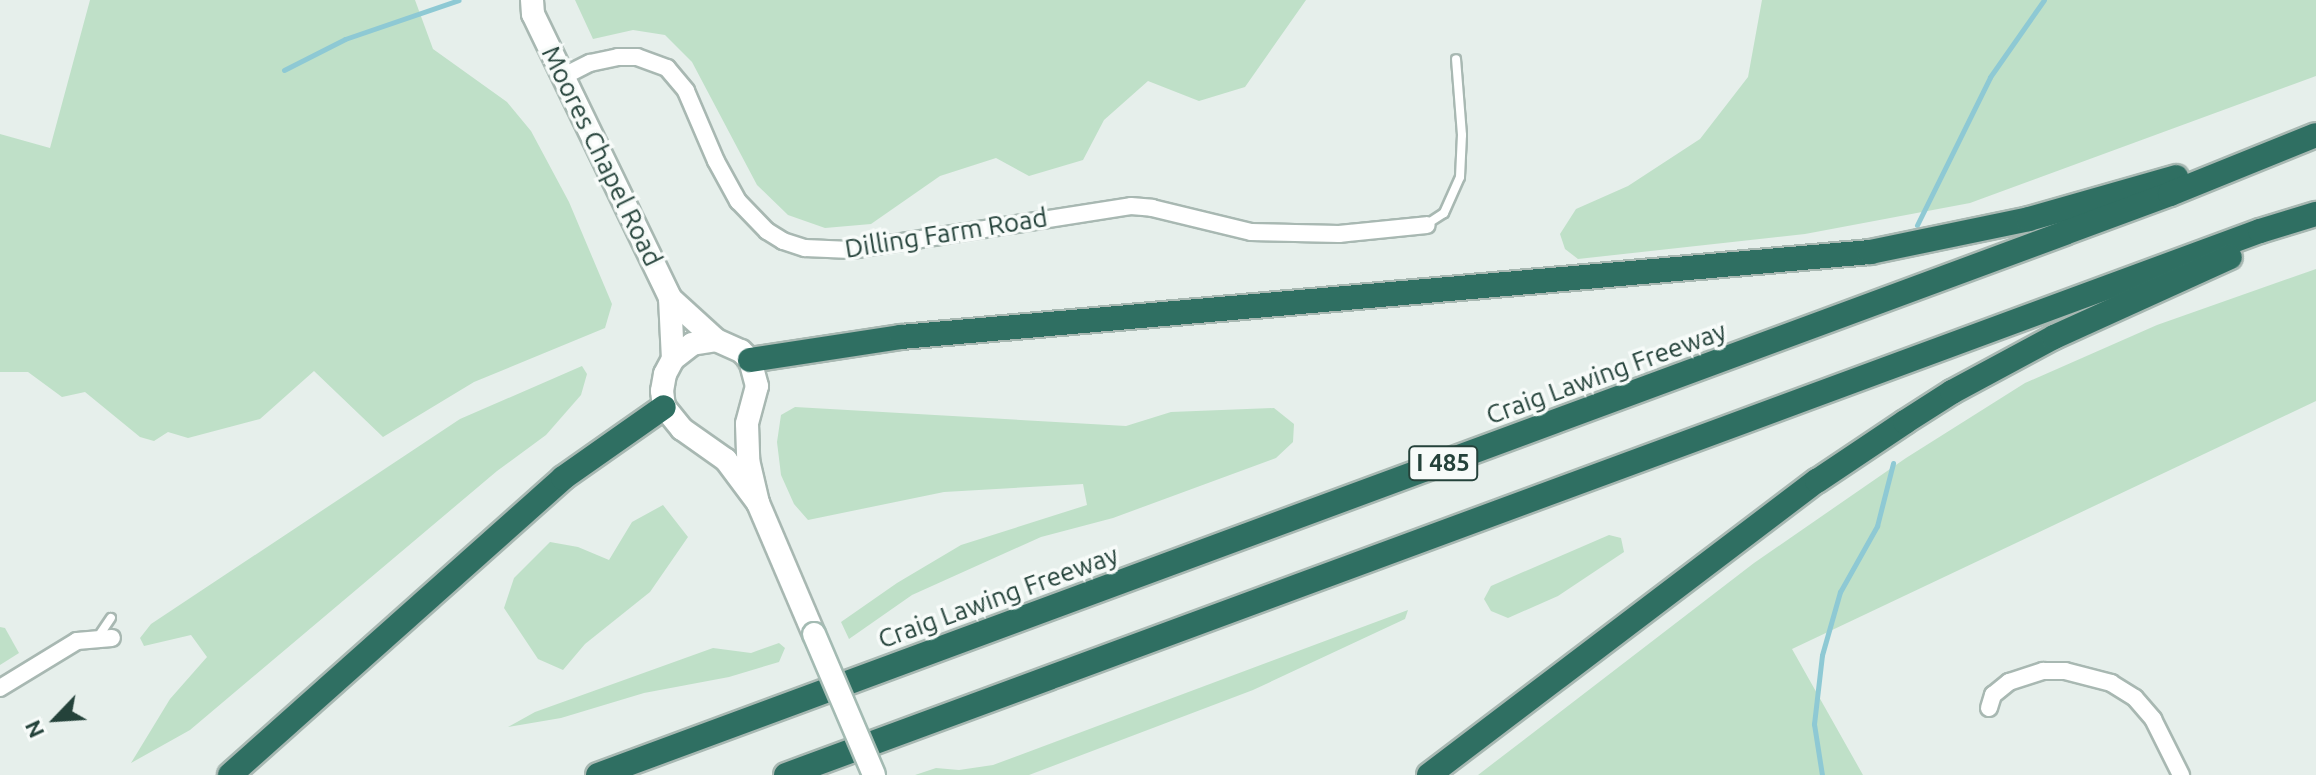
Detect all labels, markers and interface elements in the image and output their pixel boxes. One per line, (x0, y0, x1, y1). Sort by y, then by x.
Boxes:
street label: Moores Chapel Road (535, 41, 669, 271)
street label: Dilling Farm Road (843, 202, 1049, 264)
street label: Craig Lawing Freeway (1482, 315, 1730, 431)
road number: I 485 (1407, 443, 1479, 483)
street label: Craig Lawing Freeway (874, 539, 1122, 655)
north arrow (16, 679, 96, 759)
text: N (19, 717, 49, 742)

